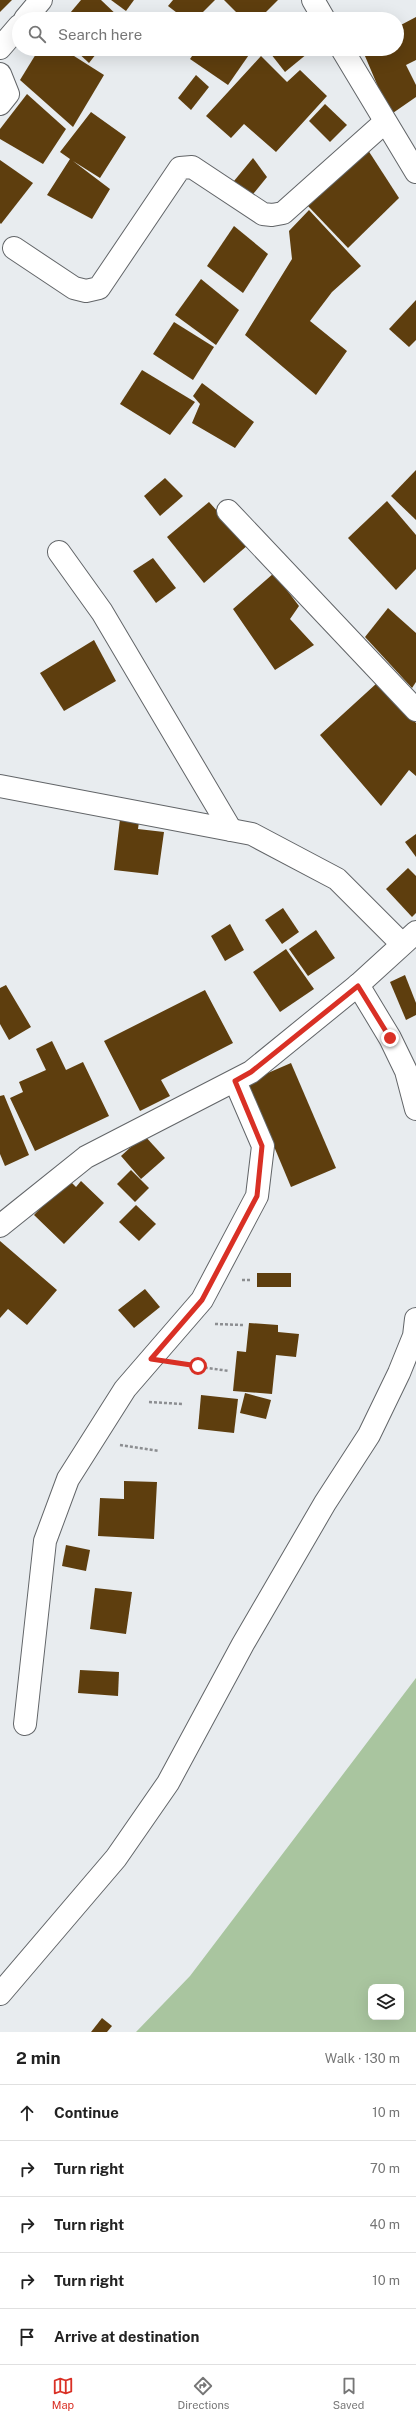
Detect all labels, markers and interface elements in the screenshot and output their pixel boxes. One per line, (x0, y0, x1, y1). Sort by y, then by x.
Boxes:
search box (12, 12, 404, 56)
icon: search (26, 23, 48, 45)
text: Search here (58, 26, 142, 43)
route end (381, 1029, 399, 1047)
route start (189, 1357, 207, 1375)
map controls (368, 1984, 404, 2020)
button: layers (368, 1984, 404, 2020)
text: 2 min (16, 2048, 61, 2068)
text: Walk · 130 m (325, 2051, 400, 2066)
icon: ahead (16, 2102, 38, 2124)
text: Continue (54, 2104, 119, 2121)
text: 10 m (372, 2105, 400, 2120)
icon: right (16, 2158, 38, 2180)
text: Turn right (54, 2160, 124, 2177)
text: 70 m (370, 2161, 400, 2176)
icon: right (16, 2214, 38, 2236)
text: Turn right (54, 2216, 124, 2233)
text: 40 m (369, 2217, 400, 2232)
icon: right (16, 2270, 38, 2292)
text: Turn right (54, 2272, 124, 2289)
text: 10 m (372, 2273, 400, 2288)
icon: arrive (16, 2326, 38, 2348)
text: Arrive at destination (54, 2328, 199, 2345)
tab: Map (52, 2375, 74, 2411)
tab: Directions (178, 2375, 229, 2411)
tab: Saved (333, 2375, 364, 2411)

